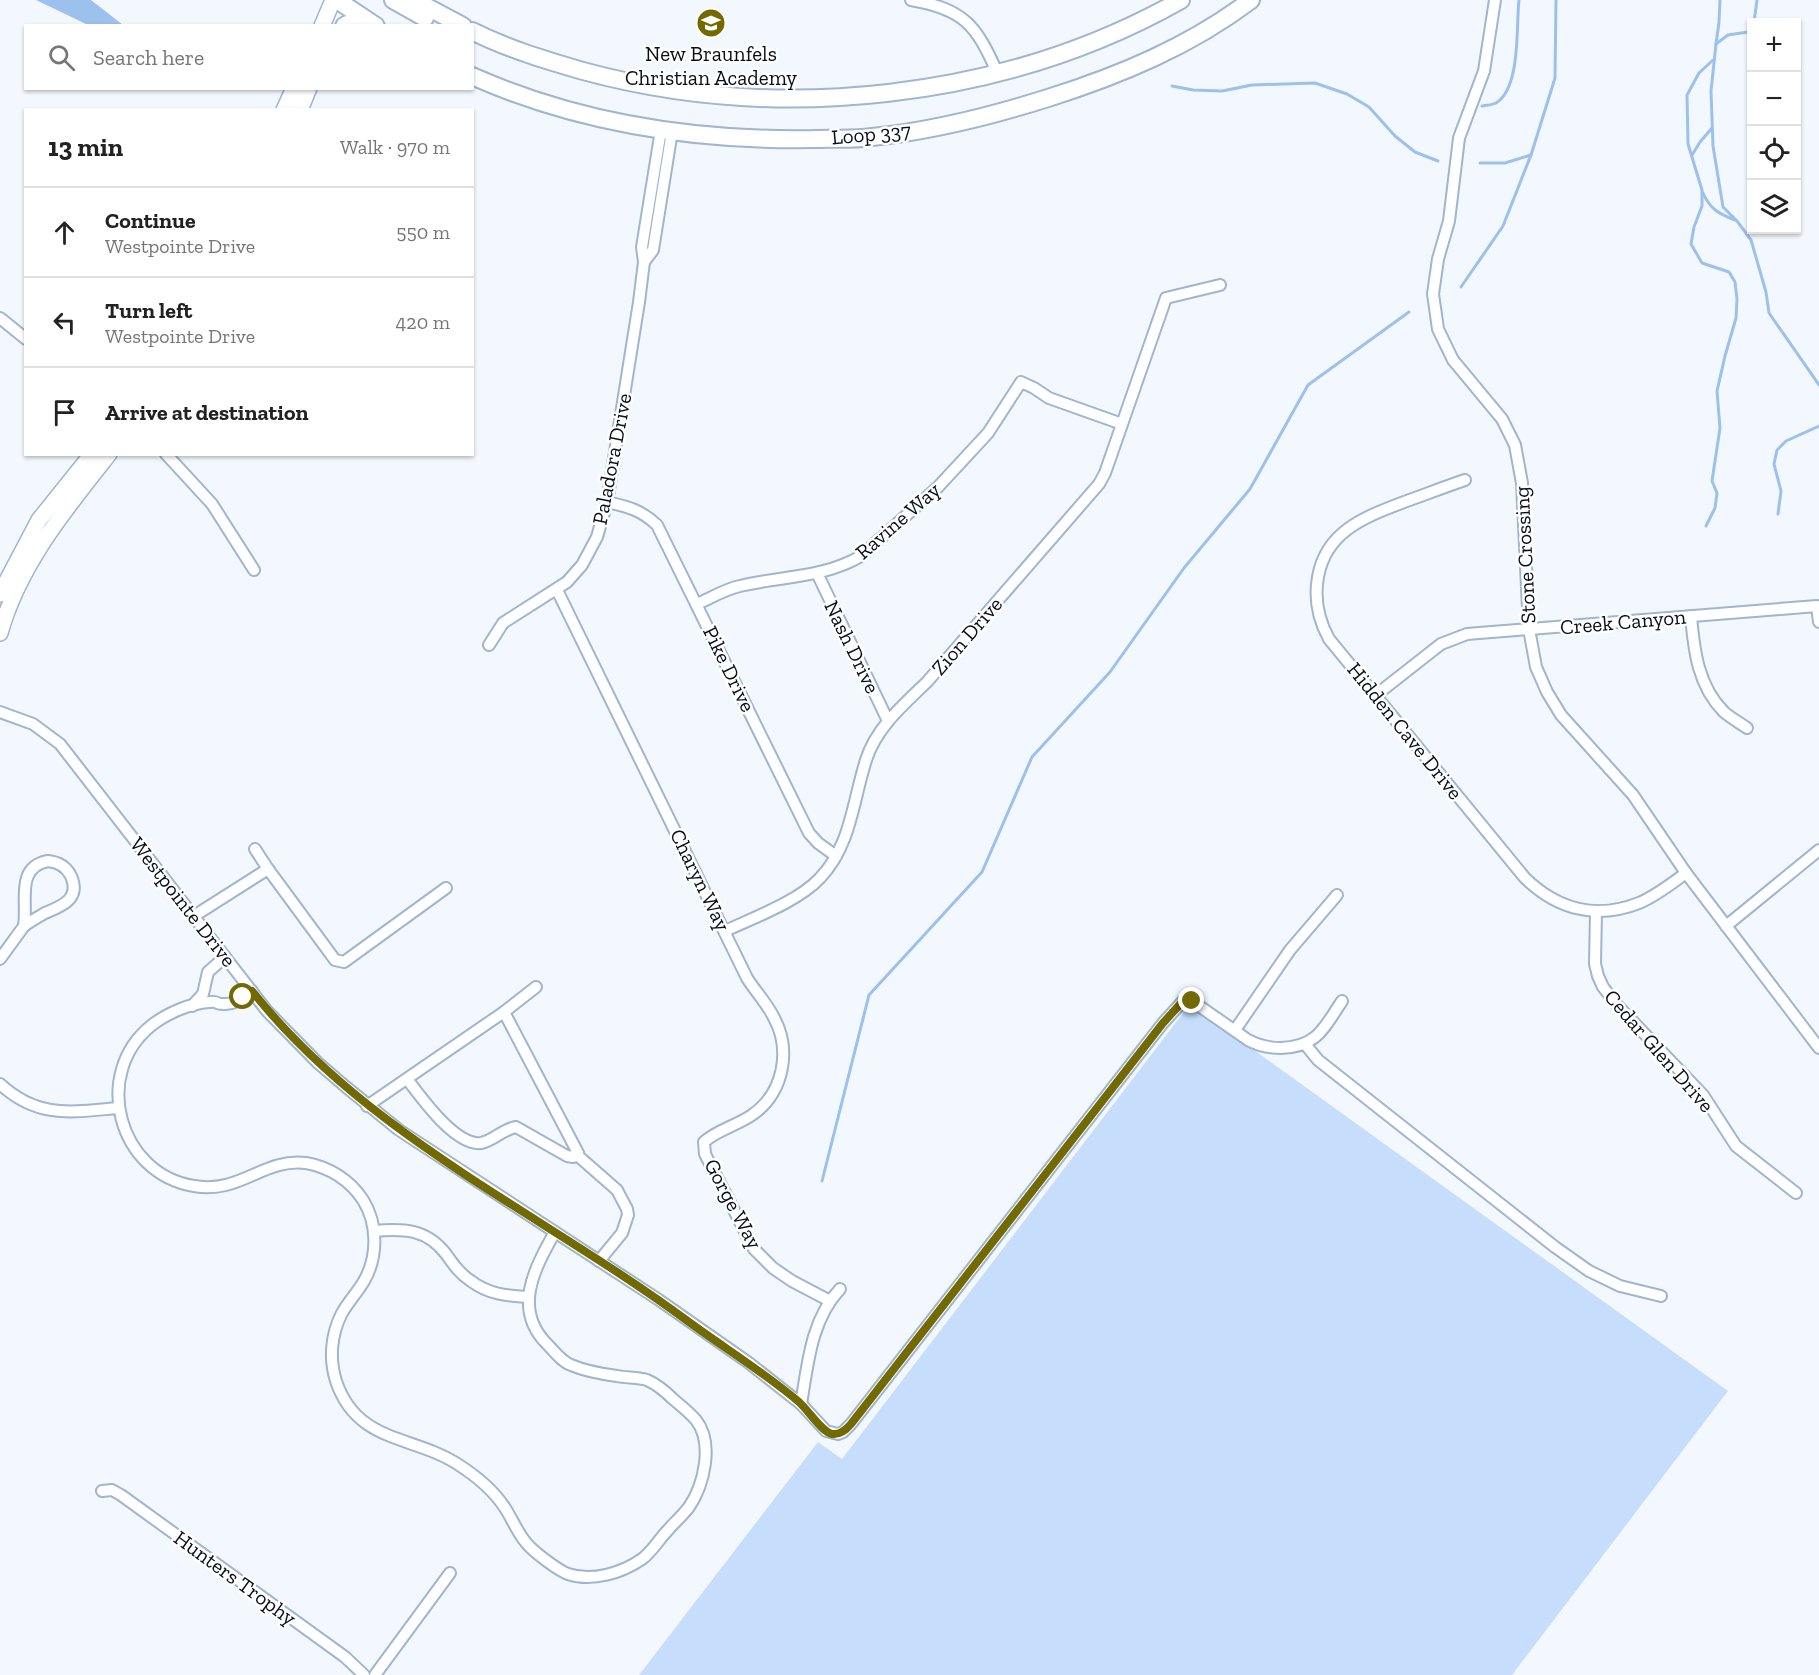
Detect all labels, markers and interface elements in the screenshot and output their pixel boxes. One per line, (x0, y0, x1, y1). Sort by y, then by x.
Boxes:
school or university icon: New Braunfels Christian Academy (695, 7, 727, 39)
map controls (1747, 18, 1801, 234)
button: + (1747, 18, 1801, 72)
search box (24, 24, 474, 90)
icon: search (45, 41, 78, 74)
place label: New Braunfels Christian Academy (625, 41, 797, 90)
text: Search here (93, 44, 204, 71)
button: − (1747, 72, 1801, 126)
street label: Loop 337 (830, 118, 912, 149)
button: locate (1747, 126, 1801, 180)
text: 13 min (48, 131, 123, 163)
text: Walk · 970 m (340, 135, 450, 159)
button: layers (1747, 180, 1801, 234)
text: Continue (105, 207, 196, 234)
icon: ahead (48, 216, 81, 249)
text: 550 m (396, 220, 450, 244)
text: Westpointe Drive (105, 234, 255, 258)
text: Turn left (105, 297, 192, 324)
icon: left (48, 306, 81, 339)
text: 420 m (396, 310, 450, 334)
text: Westpointe Drive (105, 324, 255, 348)
street label: Paladora Drive (587, 391, 637, 527)
icon: arrive (48, 396, 81, 429)
text: Arrive at destination (105, 399, 308, 426)
street label: Ravine Way (850, 477, 945, 564)
street label: Stone Crossing (1508, 485, 1541, 624)
street label: Zion Drive (926, 592, 1007, 680)
street label: Nash Drive (819, 596, 886, 697)
street label: Creek Canyon (1559, 604, 1687, 639)
street label: Pike Drive (698, 622, 761, 716)
street label: Hidden Cave Drive (1342, 657, 1468, 804)
street label: Charyn Way (665, 825, 736, 935)
street label: Westpointe Drive (125, 832, 242, 972)
route start (229, 983, 255, 1009)
street label: Cedar Glen Drive (1599, 984, 1720, 1117)
route end (1178, 987, 1204, 1013)
street label: Gorge Way (699, 1154, 768, 1253)
street label: Hunters Trophy (169, 1525, 302, 1631)

